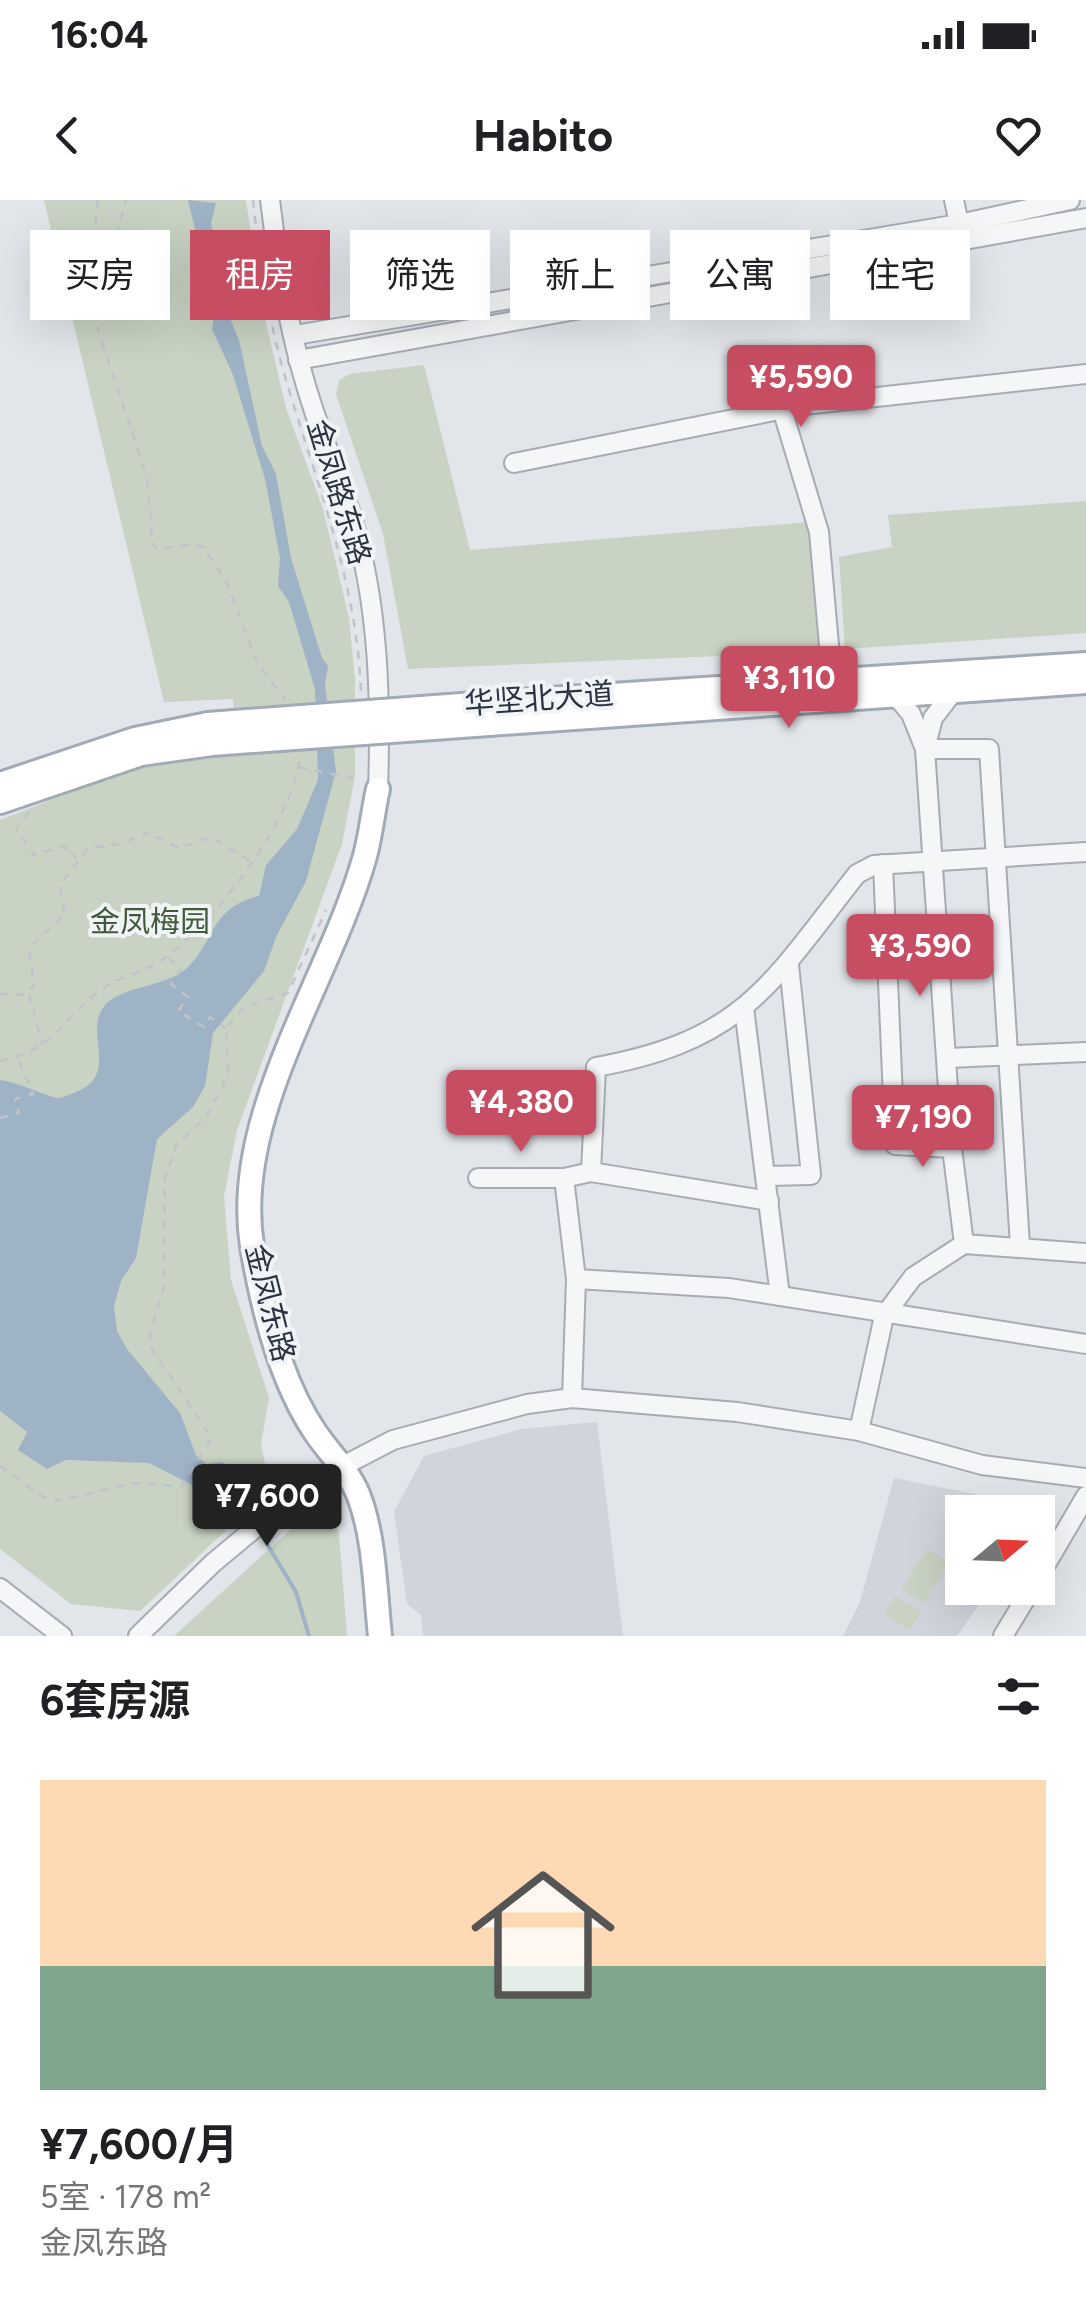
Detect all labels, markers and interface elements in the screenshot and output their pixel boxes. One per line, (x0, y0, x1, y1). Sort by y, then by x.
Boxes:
text: 16:04 (50, 12, 148, 58)
icon: back (40, 108, 95, 163)
text: Habito (473, 108, 613, 162)
icon: heart (991, 108, 1046, 163)
chip: 买房 (30, 230, 170, 320)
chip: 租房 (190, 230, 330, 320)
chip: 筛选 (350, 230, 490, 320)
chip: 新上 (510, 230, 650, 320)
chip: 公寓 (670, 230, 810, 320)
chip: 住宅 (830, 230, 970, 320)
pin: ¥5,590 (720, 345, 882, 430)
text: ¥5,590 (749, 358, 853, 396)
street label: 金凤路东路 (300, 415, 379, 569)
pin: ¥3,110 (708, 646, 870, 731)
text: ¥3,110 (743, 659, 835, 697)
street label: 华坚北大道 (463, 675, 615, 722)
park label: 金凤梅园 (90, 903, 210, 940)
pin: ¥3,590 (839, 914, 1001, 999)
text: ¥3,590 (869, 927, 971, 965)
pin: ¥4,380 (440, 1070, 602, 1155)
text: ¥4,380 (468, 1083, 574, 1121)
pin: ¥7,190 (842, 1085, 1004, 1170)
text: ¥7,190 (874, 1098, 972, 1136)
street label: 金凤东路 (238, 1240, 303, 1366)
pin: ¥7,600 (186, 1464, 348, 1549)
text: ¥7,600 (214, 1477, 320, 1515)
north arrow (945, 1495, 1055, 1605)
map controls (945, 1495, 1055, 1605)
icon: filters (991, 1669, 1046, 1724)
text: 6套房源 (40, 1675, 190, 1726)
icon: home (453, 1845, 633, 2025)
text: ¥7,600/月 (40, 2119, 238, 2170)
text: 5室 · 178 m² (40, 2178, 211, 2216)
text: 金凤东路 (40, 2224, 168, 2262)

